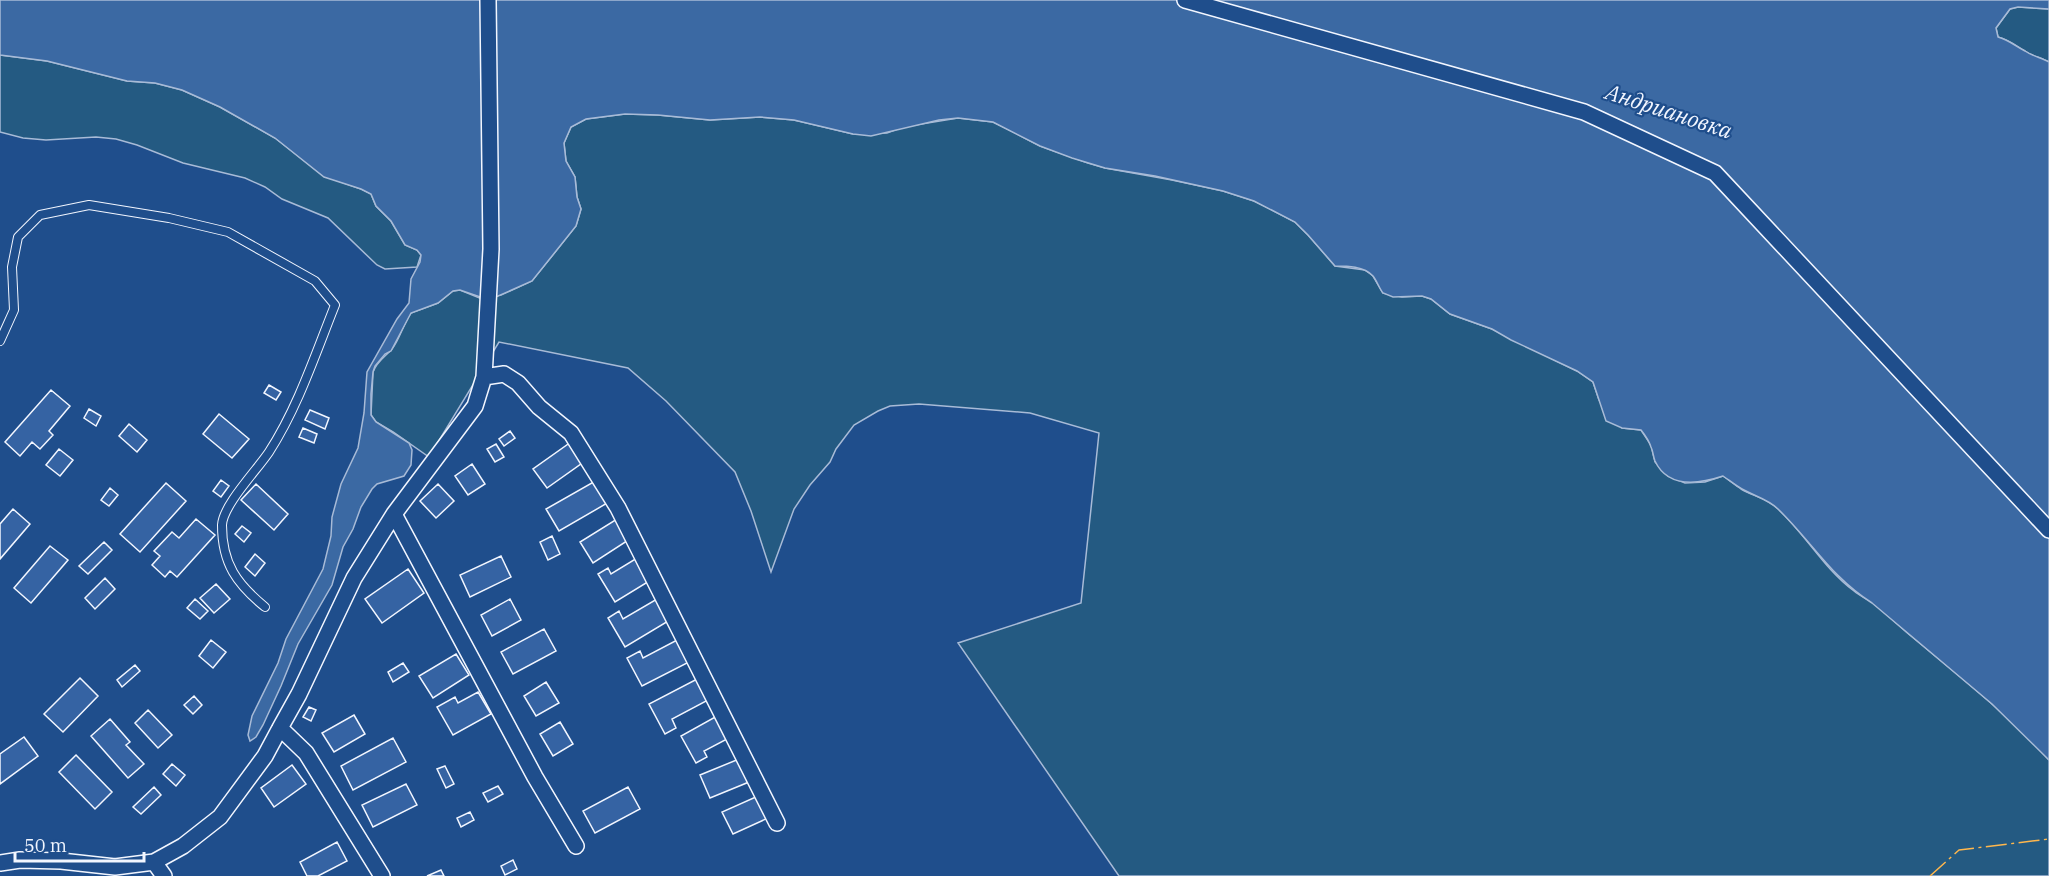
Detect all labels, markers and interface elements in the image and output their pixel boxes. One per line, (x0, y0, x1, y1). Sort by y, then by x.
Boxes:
water label: Андриановка (1600, 76, 1736, 145)
scale bar (15, 825, 144, 863)
text: 50 m (24, 834, 67, 857)

